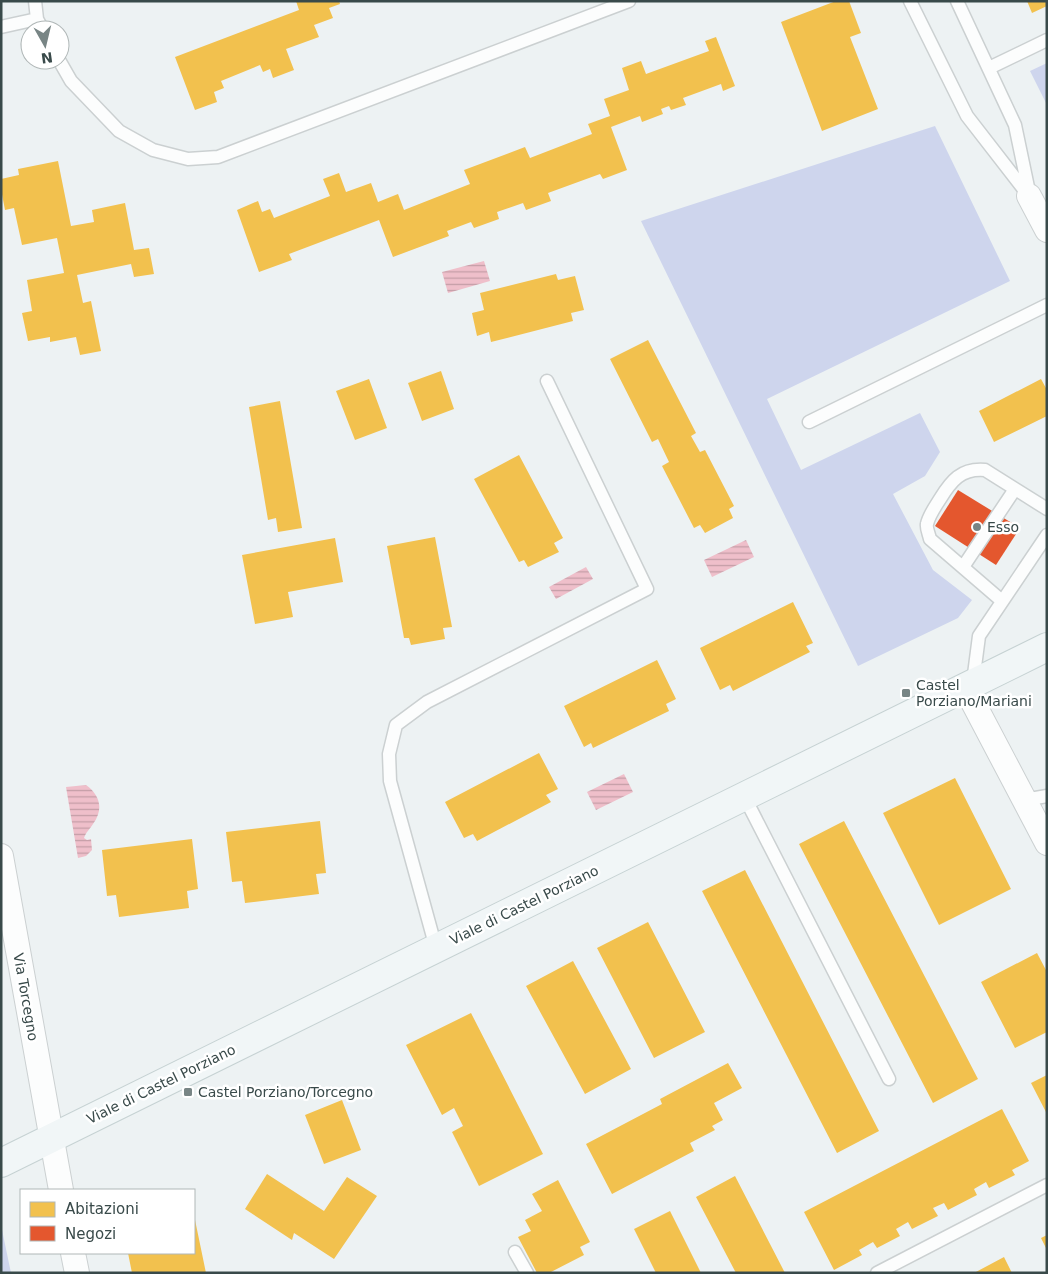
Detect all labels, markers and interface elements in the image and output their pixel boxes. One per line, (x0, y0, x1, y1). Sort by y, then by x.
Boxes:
north arrow (20, 20, 70, 70)
text: N (40, 49, 54, 67)
place label: Esso (987, 519, 1019, 535)
marker: Esso (971, 521, 983, 533)
place label: Castel Porziano/Mariani (916, 677, 1032, 709)
marker: Castel Porziano/Mariani (900, 687, 912, 699)
street label: Viale di Castel Porziano (447, 862, 601, 948)
street label: Via Torcegno (10, 952, 42, 1042)
street label: Viale di Castel Porziano (84, 1041, 238, 1127)
place label: Castel Porziano/Torcegno (198, 1084, 373, 1100)
marker: Castel Porziano/Torcegno (182, 1086, 194, 1098)
legend (20, 1189, 195, 1254)
text: Abitazioni (65, 1200, 139, 1218)
text: Negozi (65, 1225, 116, 1243)

